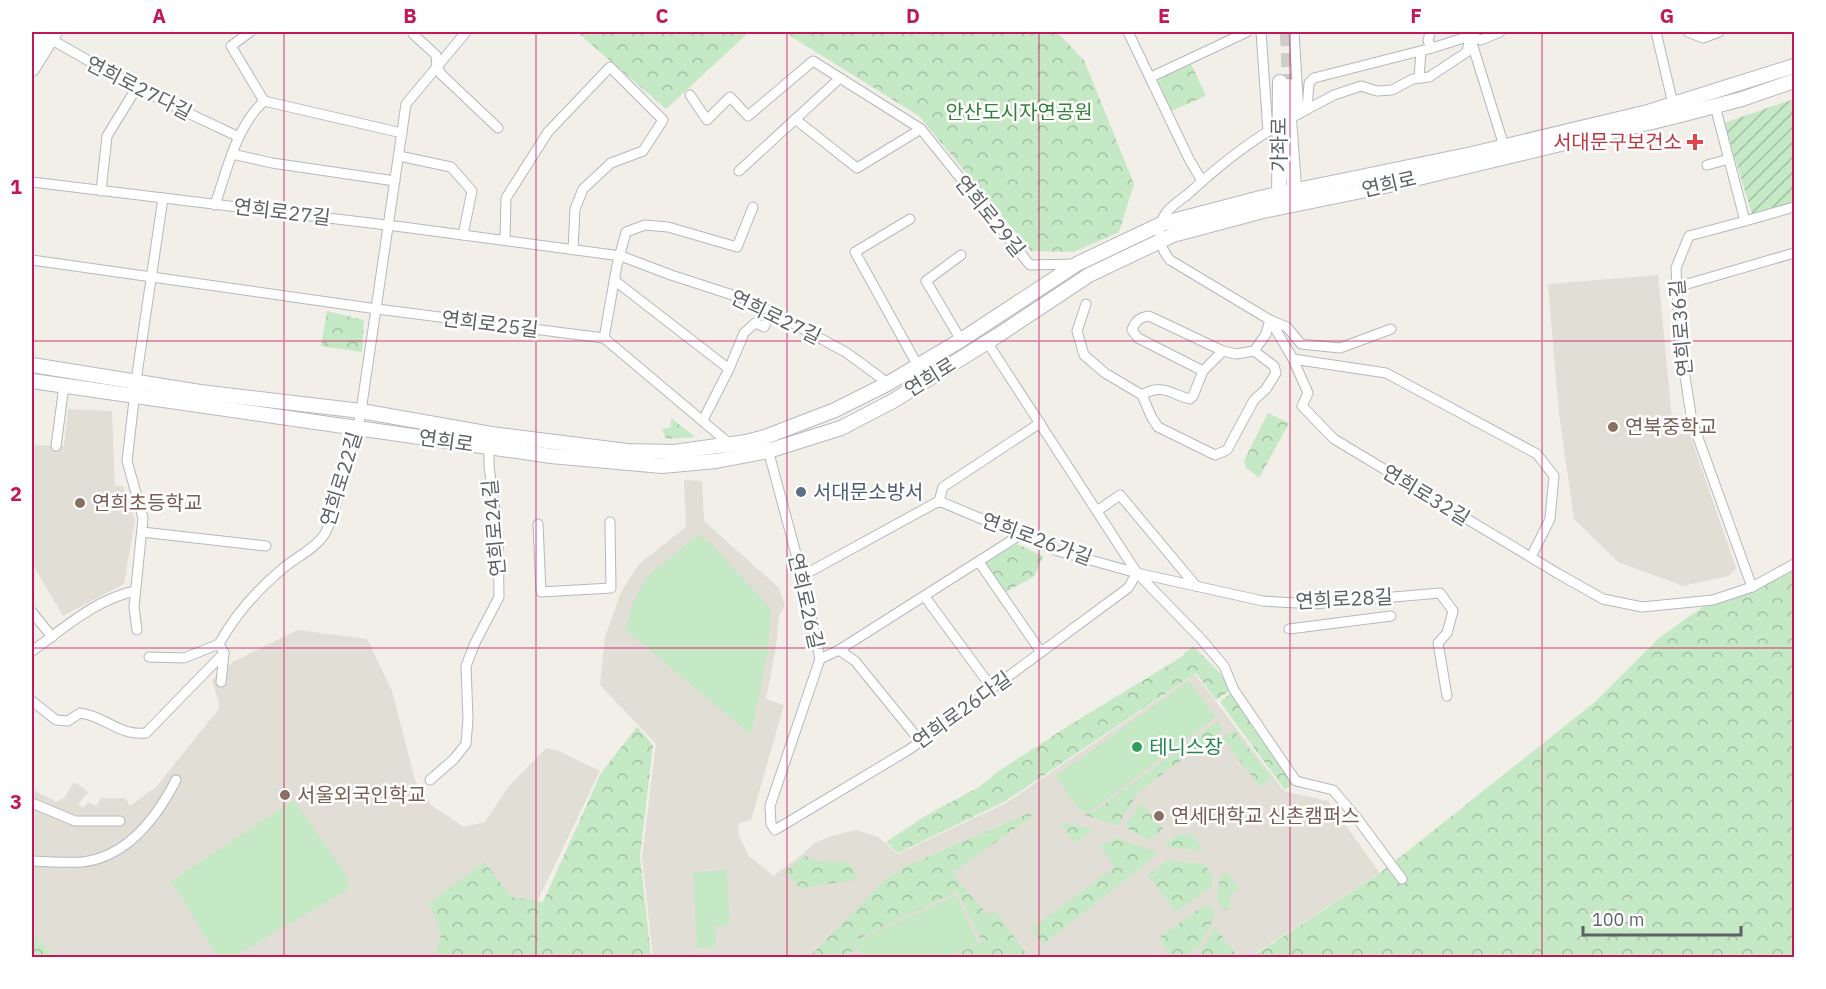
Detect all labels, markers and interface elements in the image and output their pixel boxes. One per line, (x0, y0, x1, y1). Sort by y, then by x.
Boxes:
text: A (152, 2, 166, 29)
text: B (403, 2, 417, 29)
text: C (655, 2, 669, 29)
text: D (906, 2, 920, 29)
text: E (1158, 2, 1170, 29)
text: F (1410, 2, 1422, 29)
text: G (1660, 2, 1674, 29)
street label: 연희로27다길 (81, 49, 197, 126)
park label: 안산도시자연공원 (945, 98, 1093, 125)
street label: 가좌로 (1265, 117, 1292, 173)
place label: 서대문구보건소 (1553, 128, 1682, 155)
marker: 서대문구보건소 (1686, 133, 1704, 151)
street label: 연희로 (1359, 164, 1419, 203)
street label: 연희로29길 (949, 169, 1032, 262)
text: 1 (10, 173, 22, 200)
street label: 연희로27길 (232, 192, 332, 231)
street label: 연희로36길 (1663, 278, 1698, 378)
street label: 연희로27길 (726, 283, 826, 350)
street label: 연희로25길 (440, 304, 540, 343)
street label: 연희로 (899, 351, 960, 403)
place label: 연북중학교 (1625, 413, 1717, 440)
marker: 연북중학교 (1606, 420, 1620, 434)
street label: 연희로 (417, 423, 475, 458)
street label: 연희로22길 (313, 428, 368, 529)
street label: 연희로32길 (1377, 458, 1475, 531)
street label: 연희로24길 (476, 478, 511, 578)
place label: 서대문소방서 (813, 478, 923, 505)
text: 2 (10, 480, 22, 507)
marker: 서대문소방서 (794, 485, 808, 499)
place label: 연희초등학교 (92, 489, 202, 516)
marker: 연희초등학교 (73, 496, 87, 510)
street label: 연희로26가길 (978, 506, 1096, 571)
street label: 연희로26길 (782, 550, 831, 651)
street label: 연희로28길 (1295, 582, 1393, 615)
street label: 연희로26다길 (907, 665, 1017, 755)
place label: 테니스장 (1149, 733, 1223, 760)
marker: 테니스장 (1130, 740, 1144, 754)
place label: 서울외국인학교 (297, 781, 426, 808)
text: 3 (10, 788, 22, 815)
marker: 서울외국인학교 (278, 788, 292, 802)
place label: 연세대학교 신촌캠퍼스 (1171, 802, 1360, 829)
marker: 연세대학교 신촌캠퍼스 (1152, 809, 1166, 823)
scale bar (1583, 899, 1740, 937)
text: 100 m (1592, 908, 1644, 931)

